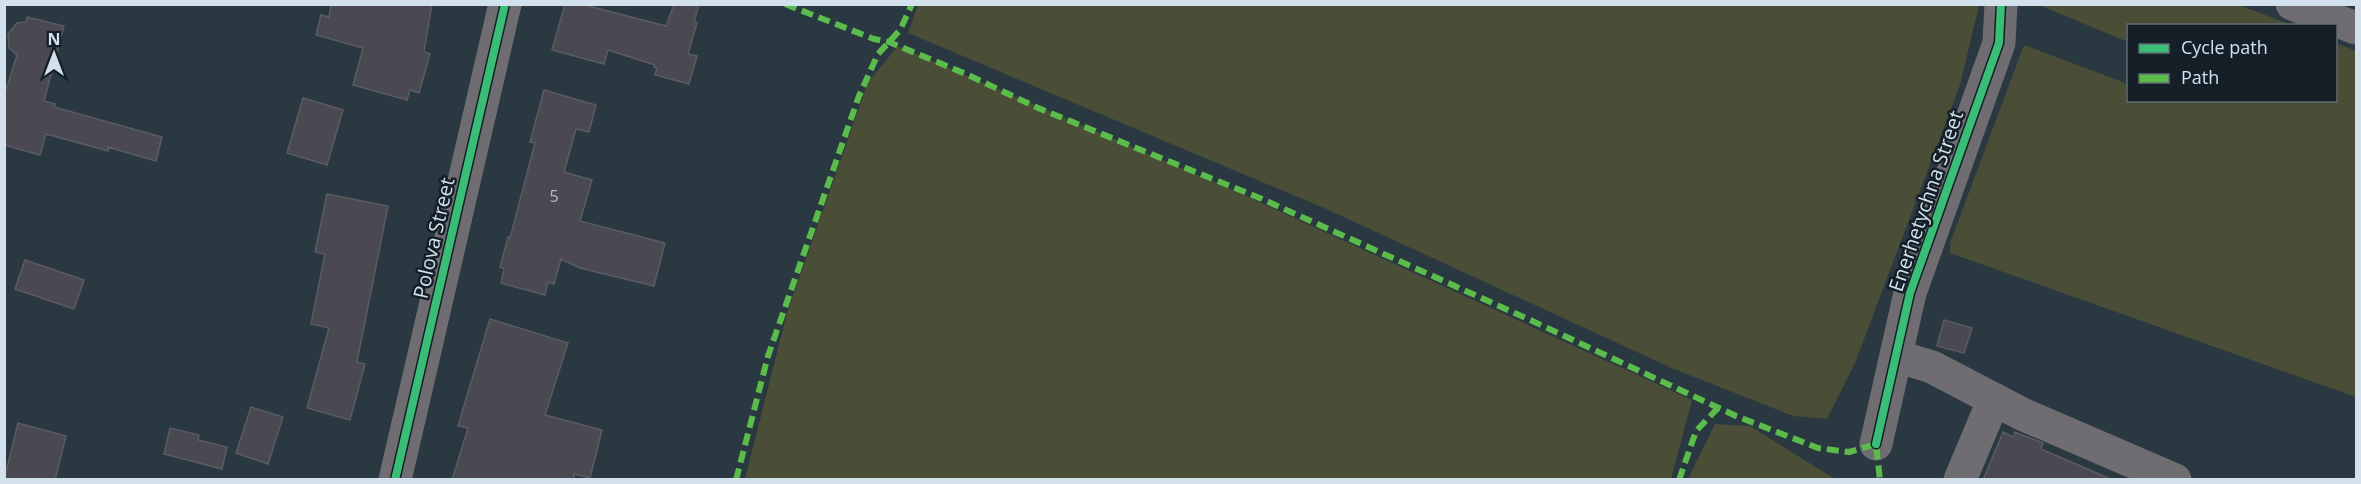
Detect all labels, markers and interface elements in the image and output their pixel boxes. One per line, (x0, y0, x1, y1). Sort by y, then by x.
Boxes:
north arrow (24, 24, 84, 84)
legend (2127, 24, 2337, 102)
text: N (47, 28, 61, 50)
text: Cycle path (2181, 35, 2268, 59)
text: Path (2181, 65, 2219, 89)
street label: Enerhetychna Street (1882, 107, 1969, 295)
street label: Polova Street (406, 175, 461, 301)
house number: 5 (549, 185, 559, 207)

